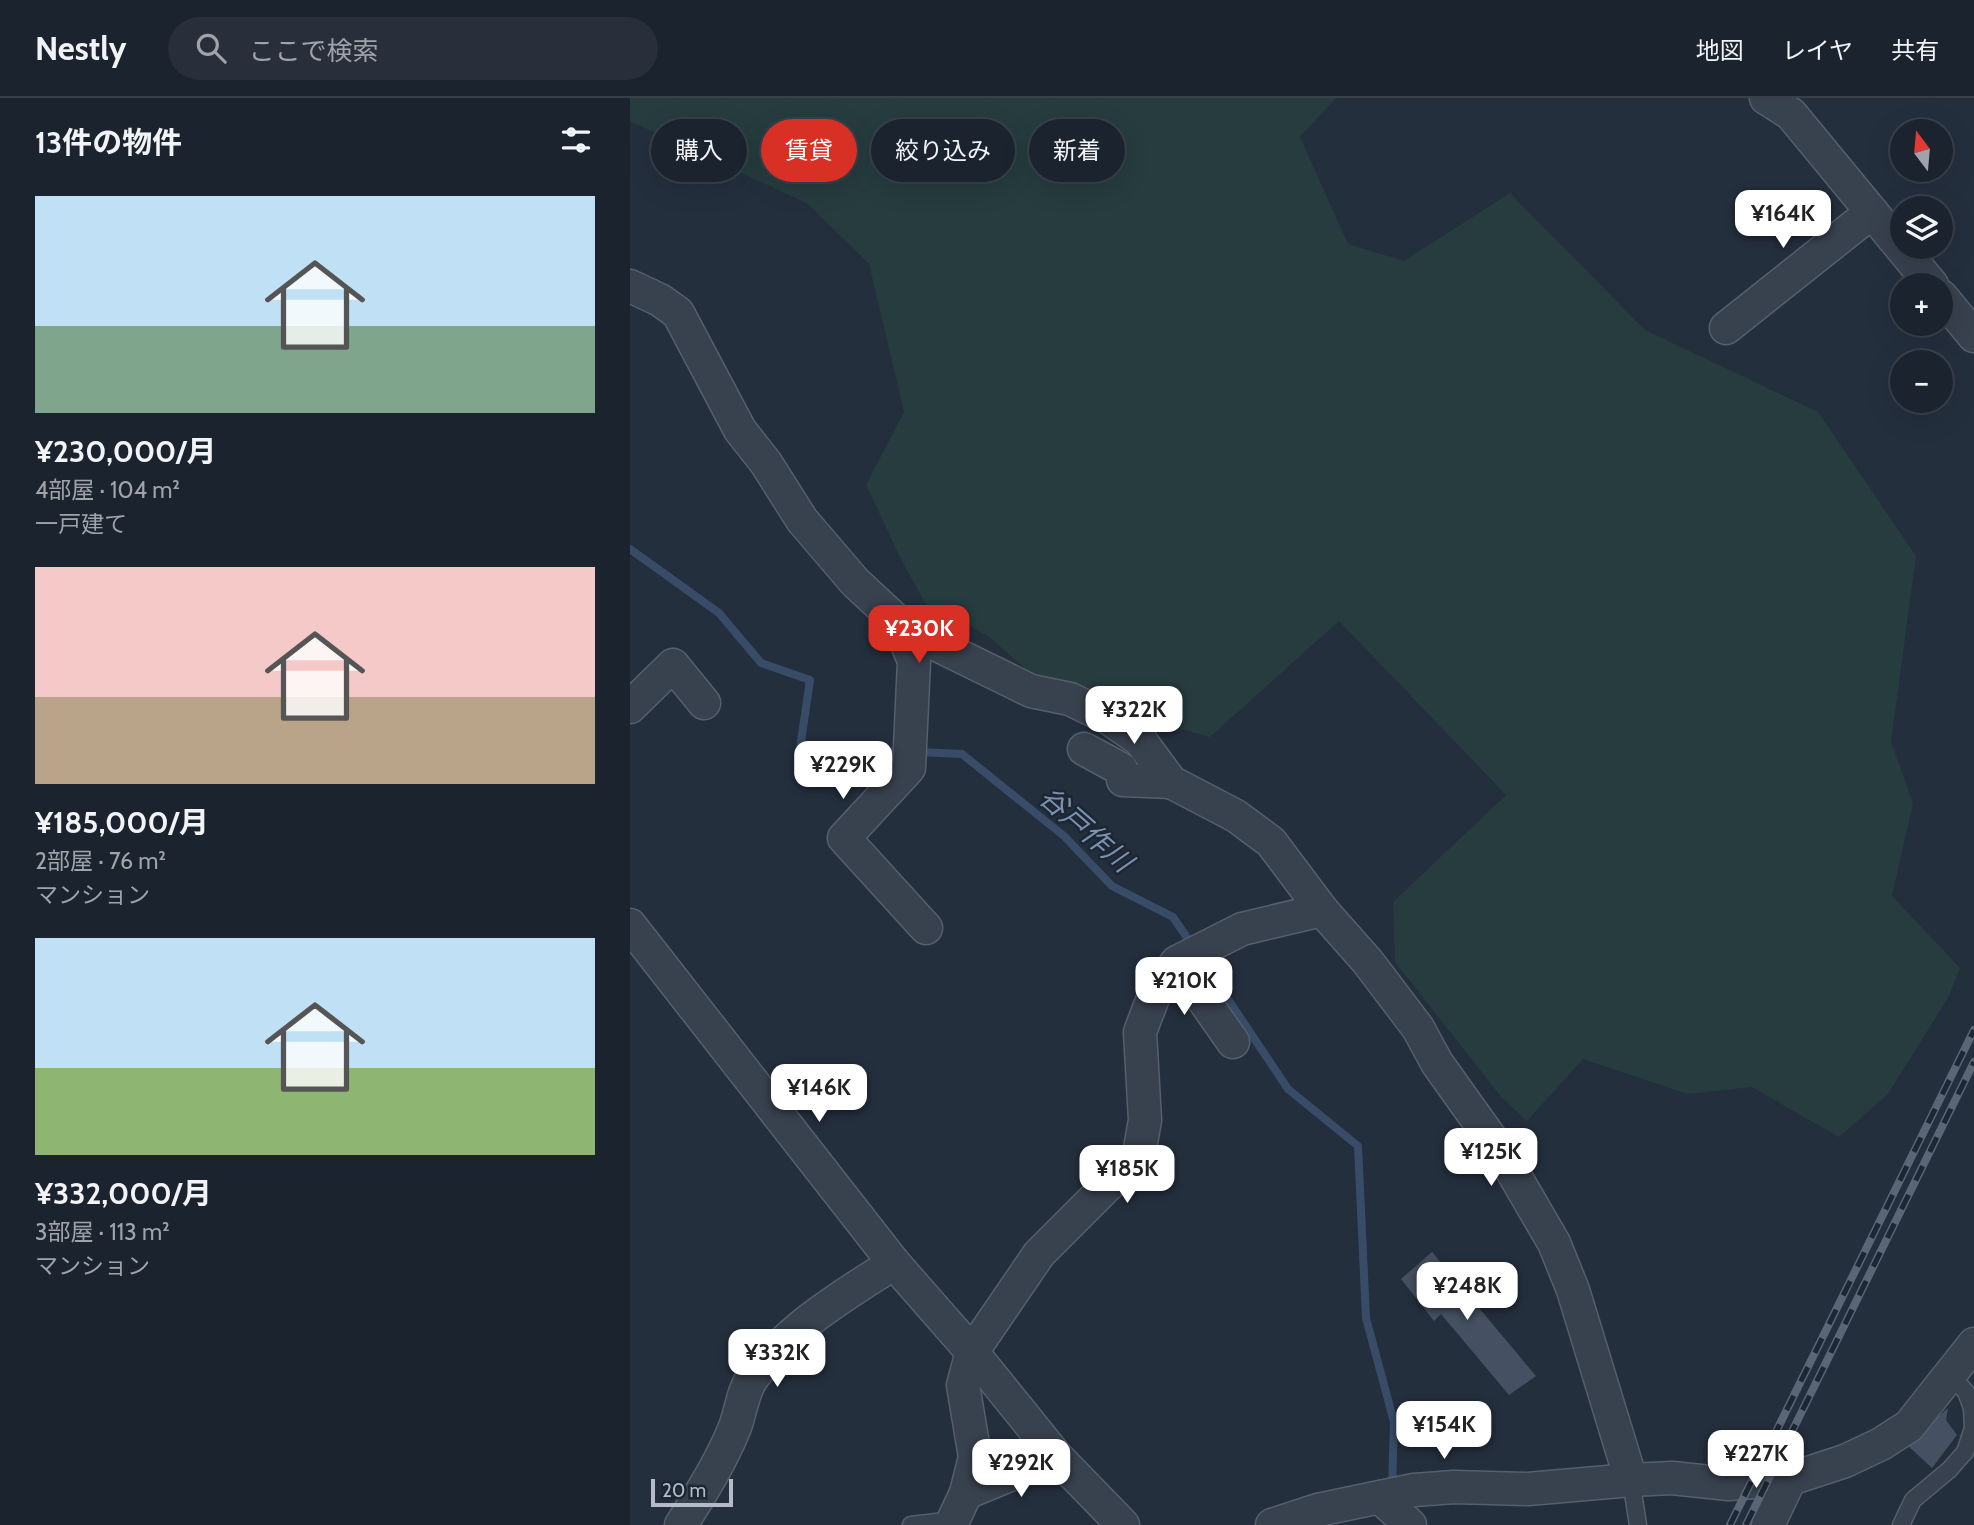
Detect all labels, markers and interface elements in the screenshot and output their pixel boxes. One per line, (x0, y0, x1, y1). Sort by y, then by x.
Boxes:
search box (168, 17, 658, 80)
text: Nestly (35, 28, 126, 68)
icon: search (192, 29, 230, 67)
text: ここで検索 (248, 35, 378, 67)
text: 地図 (1696, 36, 1744, 65)
text: レイヤ (1782, 36, 1853, 65)
text: 共有 (1891, 36, 1939, 65)
chip: 購入 (651, 119, 747, 182)
chip: 賃貸 (761, 119, 857, 182)
chip: 絞り込み (871, 119, 1015, 182)
chip: 新着 (1029, 119, 1125, 182)
north arrow (1890, 119, 1953, 182)
map controls (1890, 119, 1953, 413)
icon: filters (557, 121, 595, 159)
text: 13件の物件 (35, 124, 182, 161)
pin: ¥164K (1734, 190, 1832, 250)
button: layers (1890, 196, 1953, 259)
text: ¥164K (1751, 199, 1815, 227)
icon: home (252, 242, 378, 368)
button: + (1890, 273, 1953, 336)
button: − (1890, 350, 1953, 413)
text: ¥230,000/月 (35, 433, 217, 470)
text: 4部屋 · 104 m² (35, 476, 180, 504)
text: 一戸建て (35, 510, 127, 538)
pin: ¥230K (870, 606, 968, 665)
icon: home (252, 613, 378, 739)
text: ¥230K (884, 614, 954, 642)
pin: ¥322K (1085, 686, 1183, 746)
text: ¥322K (1101, 695, 1167, 723)
pin: ¥229K (794, 742, 892, 801)
text: ¥229K (810, 750, 876, 778)
water label: 谷戸作川 (1033, 779, 1142, 881)
text: ¥185,000/月 (35, 804, 209, 841)
text: 2部屋 · 76 m² (35, 847, 166, 875)
text: マンション (35, 881, 150, 909)
pin: ¥210K (1135, 958, 1233, 1017)
text: ¥210K (1151, 966, 1217, 994)
icon: home (252, 984, 378, 1110)
pin: ¥146K (770, 1065, 868, 1124)
text: ¥146K (787, 1073, 851, 1101)
pin: ¥125K (1442, 1128, 1540, 1188)
text: ¥125K (1460, 1137, 1522, 1165)
pin: ¥185K (1078, 1146, 1176, 1205)
text: ¥185K (1095, 1154, 1159, 1182)
text: ¥332,000/月 (35, 1175, 212, 1212)
text: 3部屋 · 113 m² (35, 1218, 170, 1246)
text: マンション (35, 1252, 150, 1280)
pin: ¥248K (1418, 1262, 1516, 1322)
text: ¥248K (1433, 1271, 1501, 1299)
pin: ¥332K (728, 1330, 826, 1389)
text: ¥332K (744, 1338, 810, 1366)
pin: ¥154K (1395, 1402, 1493, 1461)
text: ¥154K (1412, 1410, 1476, 1438)
pin: ¥227K (1707, 1430, 1805, 1490)
text: ¥227K (1724, 1439, 1788, 1467)
pin: ¥292K (972, 1440, 1070, 1499)
text: ¥292K (988, 1448, 1054, 1476)
scale bar (651, 1476, 733, 1508)
text: 20 m (662, 1479, 706, 1502)

